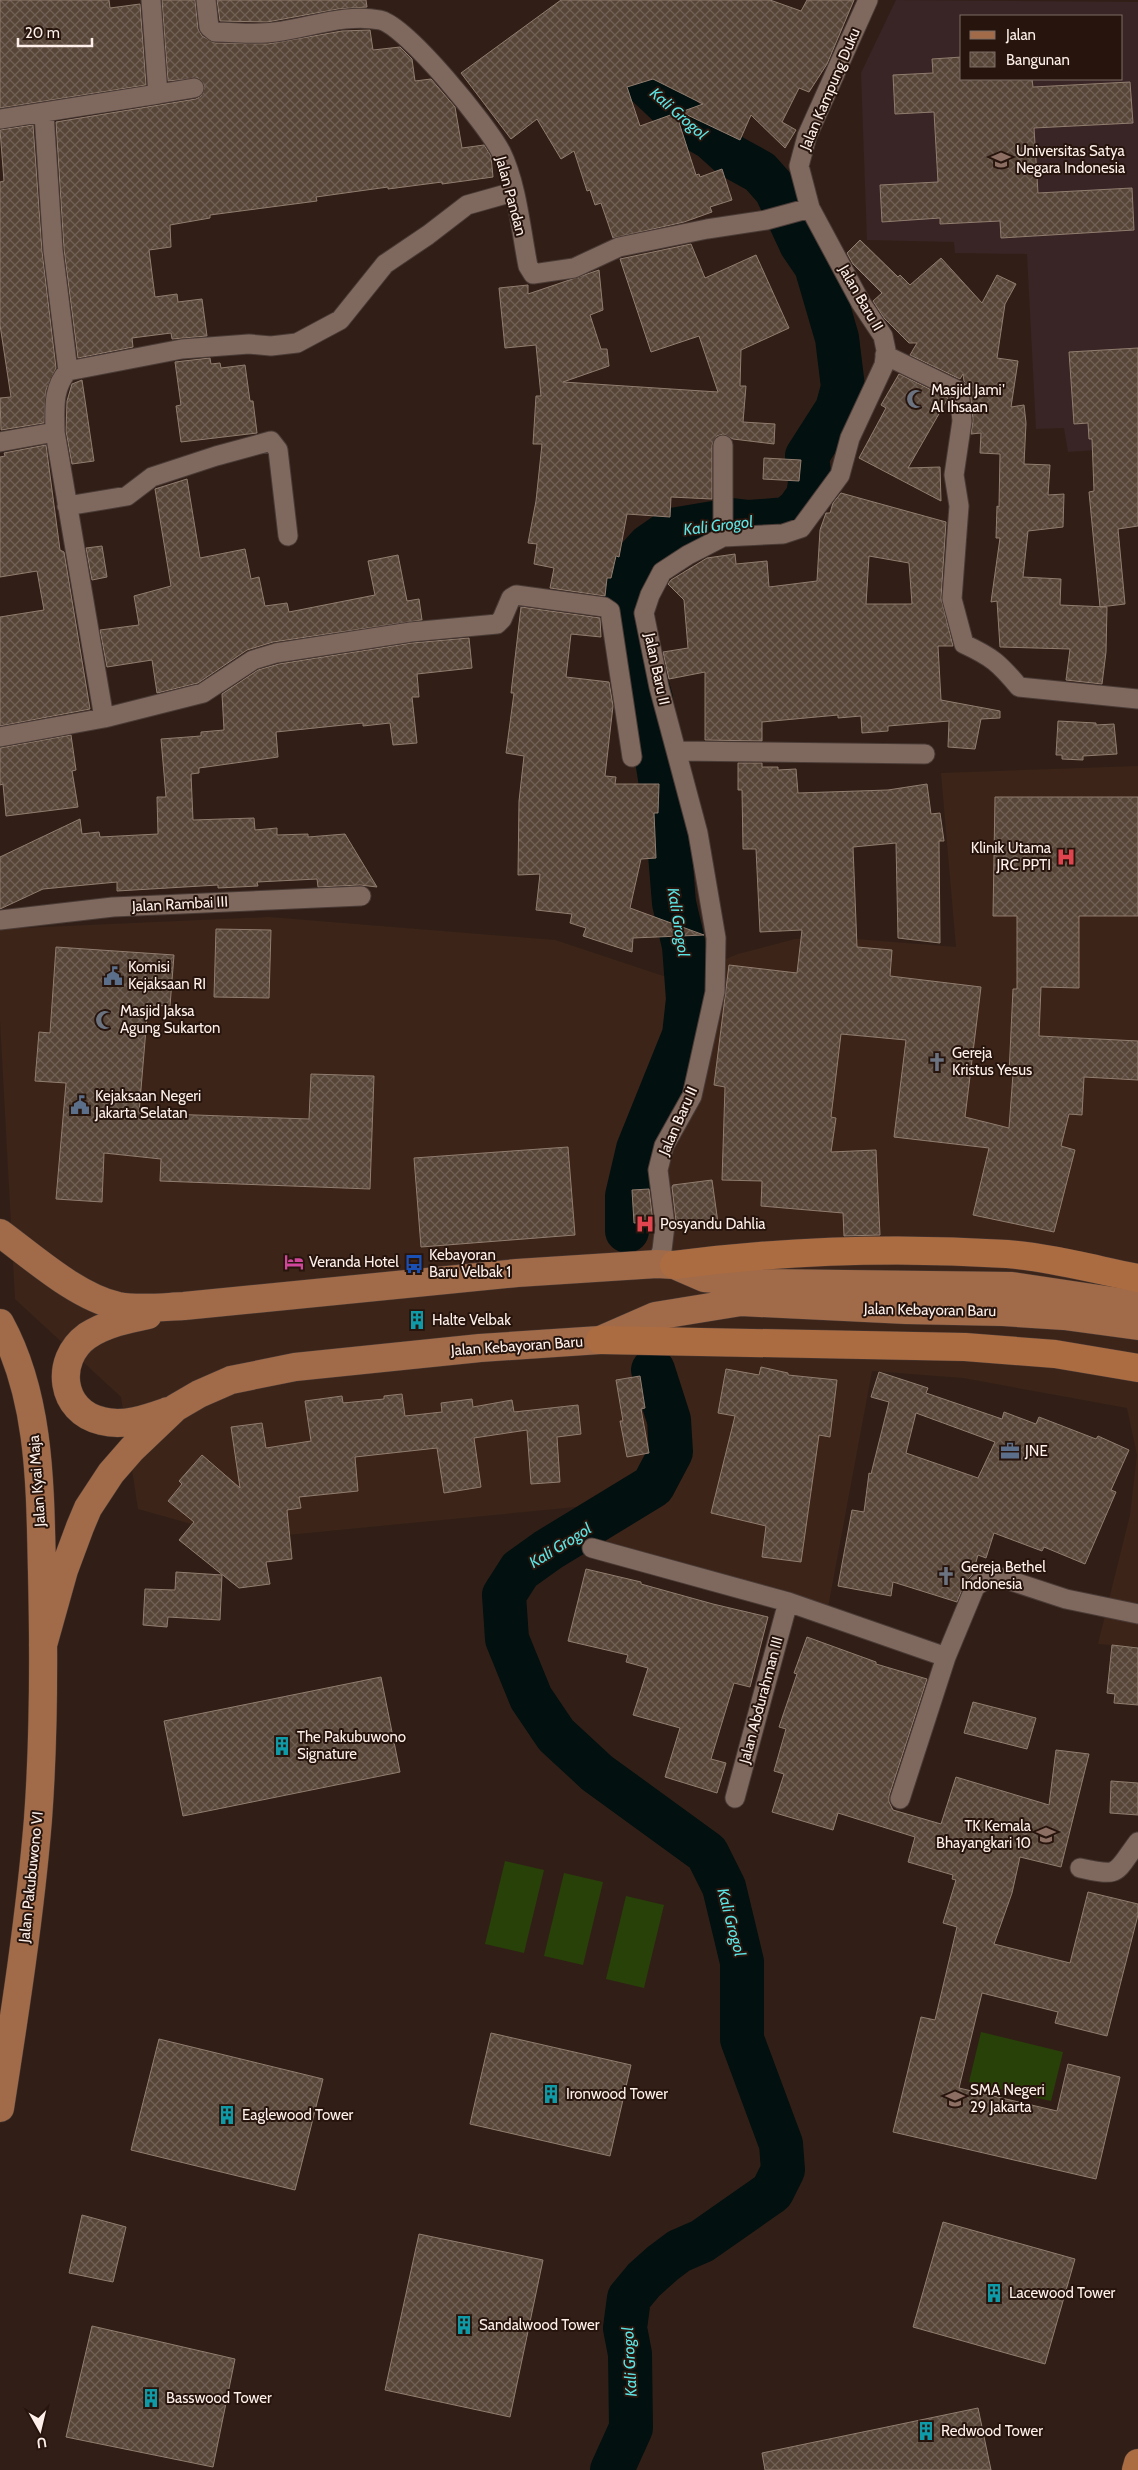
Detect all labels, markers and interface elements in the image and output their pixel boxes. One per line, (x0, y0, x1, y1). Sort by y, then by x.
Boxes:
scale bar (18, 15, 91, 47)
legend (960, 15, 1123, 80)
text: 20 m (25, 24, 60, 42)
street label: Jalan Kampung Duku (796, 25, 864, 154)
text: Jalan (1005, 26, 1036, 44)
text: Bangunan (1006, 51, 1070, 69)
water label: Kali Grogol (646, 83, 711, 144)
place label: Universitas Satya Negara Indonesia (1016, 142, 1126, 177)
school or university icon: Universitas Satya Negara Indonesia (990, 149, 1012, 171)
street label: Jalan Pandan (492, 153, 530, 238)
street label: Jalan Baru II (834, 261, 887, 334)
place label: Masjid Jami' Al Ihsaan (931, 381, 1005, 416)
mosque icon: Masjid Jami' Al Ihsaan (905, 388, 927, 410)
water label: Kali Grogol (682, 512, 754, 539)
street label: Jalan Baru II (640, 630, 673, 707)
place label: Klinik Utama JRC PPTI (971, 839, 1052, 874)
hospital icon: Klinik Utama JRC PPTI (1055, 846, 1077, 868)
water label: Kali Grogol (664, 886, 693, 958)
street label: Jalan Rambai III (130, 892, 229, 916)
place label: Komisi Kejaksaan RI (128, 958, 206, 993)
public building icon: Komisi Kejaksaan RI (102, 965, 124, 987)
place label: Masjid Jaksa Agung Sukarton (120, 1002, 220, 1037)
mosque icon: Masjid Jaksa Agung Sukarton (94, 1009, 116, 1031)
place label: Gereja Kristus Yesus (952, 1044, 1032, 1079)
church icon: Gereja Kristus Yesus (926, 1051, 948, 1073)
street label: Jalan Baru II (654, 1084, 701, 1159)
place label: Kejaksaan Negeri Jakarta Selatan (94, 1087, 201, 1122)
public building icon: Kejaksaan Negeri Jakarta Selatan (69, 1094, 91, 1116)
hospital icon: Posyandu Dahlia (634, 1213, 656, 1235)
place label: Posyandu Dahlia (660, 1215, 766, 1233)
place label: Kebayoran Baru Velbak 1 (429, 1246, 511, 1281)
hotel icon: Veranda Hotel (283, 1251, 305, 1273)
place label: Veranda Hotel (309, 1253, 399, 1271)
bus stop icon: Kebayoran Baru Velbak 1 (403, 1253, 425, 1275)
street label: Jalan Kebayoran Baru (863, 1300, 996, 1320)
building icon: Halte Velbak (406, 1309, 428, 1331)
place label: Halte Velbak (432, 1311, 511, 1329)
street label: Jalan Kebayoran Baru (449, 1332, 584, 1360)
street label: Jalan Kyai Maja (25, 1434, 49, 1528)
office icon: JNE (999, 1440, 1021, 1462)
place label: JNE (1024, 1442, 1048, 1460)
water label: Kali Grogol (526, 1519, 595, 1572)
place label: Gereja Bethel Indonesia (961, 1558, 1046, 1593)
church icon: Gereja Bethel Indonesia (935, 1565, 957, 1587)
street label: Jalan Abdurahman III (735, 1635, 787, 1766)
place label: The Pakubuwono Signature (297, 1728, 406, 1763)
building icon: The Pakubuwono Signature (271, 1735, 293, 1757)
street label: Jalan Pakubuwono VI (15, 1811, 47, 1944)
place label: TK Kemala Bhayangkari 10 (936, 1817, 1032, 1852)
school or university icon: TK Kemala Bhayangkari 10 (1035, 1824, 1057, 1846)
water label: Kali Grogol (713, 1886, 750, 1959)
place label: SMA Negeri 29 Jakarta (970, 2081, 1045, 2116)
building icon: Ironwood Tower (540, 2083, 562, 2105)
place label: Ironwood Tower (566, 2085, 668, 2103)
school or university icon: SMA Negeri 29 Jakarta (944, 2088, 966, 2110)
building icon: Eaglewood Tower (216, 2104, 238, 2126)
place label: Eaglewood Tower (242, 2106, 354, 2124)
building icon: Lacewood Tower (983, 2282, 1005, 2304)
place label: Lacewood Tower (1009, 2284, 1116, 2302)
building icon: Sandalwood Tower (453, 2314, 475, 2336)
place label: Sandalwood Tower (479, 2316, 600, 2334)
water label: Kali Grogol (618, 2326, 641, 2397)
building icon: Basswood Tower (140, 2387, 162, 2409)
place label: Basswood Tower (166, 2389, 272, 2407)
north arrow (15, 2405, 65, 2455)
building icon: Redwood Tower (915, 2420, 937, 2442)
place label: Redwood Tower (941, 2422, 1043, 2440)
text: U (36, 2433, 48, 2452)

